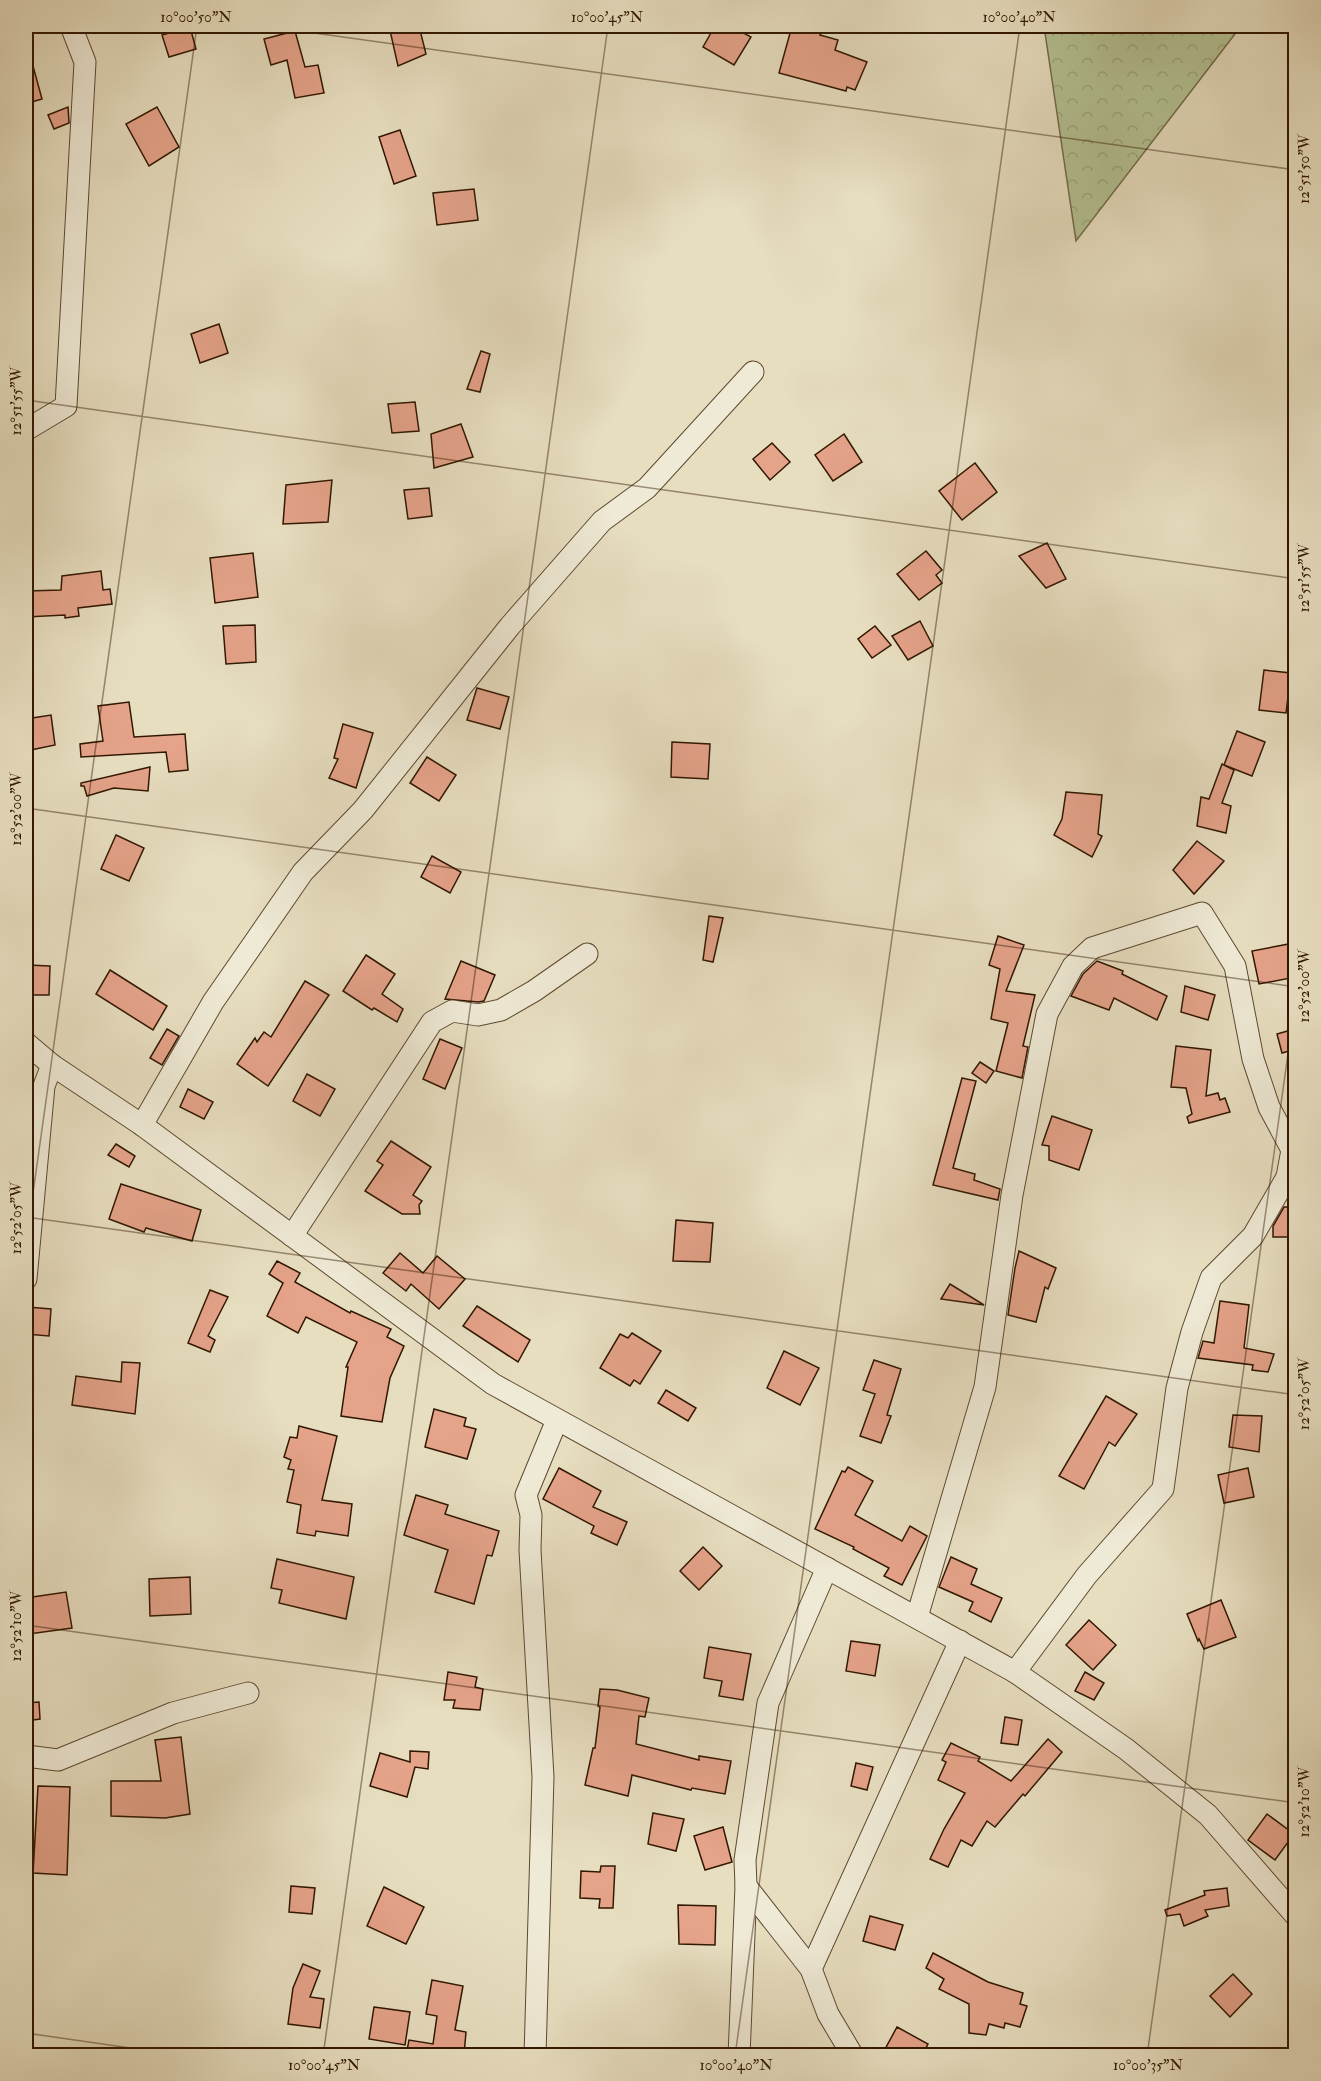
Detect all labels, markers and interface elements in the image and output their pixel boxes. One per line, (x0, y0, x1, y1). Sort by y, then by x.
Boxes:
text: 10°00'50"N (160, 8, 232, 27)
text: 10°00'45"N (571, 8, 644, 27)
text: 10°00'40"N (982, 8, 1056, 27)
text: 12°51'50"W (1295, 133, 1314, 204)
text: 12°51'55"W (7, 366, 26, 436)
text: 12°51'55"W (1295, 543, 1314, 613)
text: 12°52'00"W (7, 772, 26, 846)
text: 12°52'00"W (1295, 949, 1314, 1023)
text: 12°52'05"W (7, 1181, 26, 1254)
text: 12°52'05"W (1295, 1357, 1314, 1430)
text: 12°52'10"W (7, 1590, 26, 1662)
text: 12°52'10"W (1295, 1766, 1314, 1838)
text: 10°00'45"N (288, 2056, 361, 2075)
text: 10°00'40"N (699, 2056, 773, 2075)
text: 10°00'35"N (1113, 2056, 1183, 2075)

